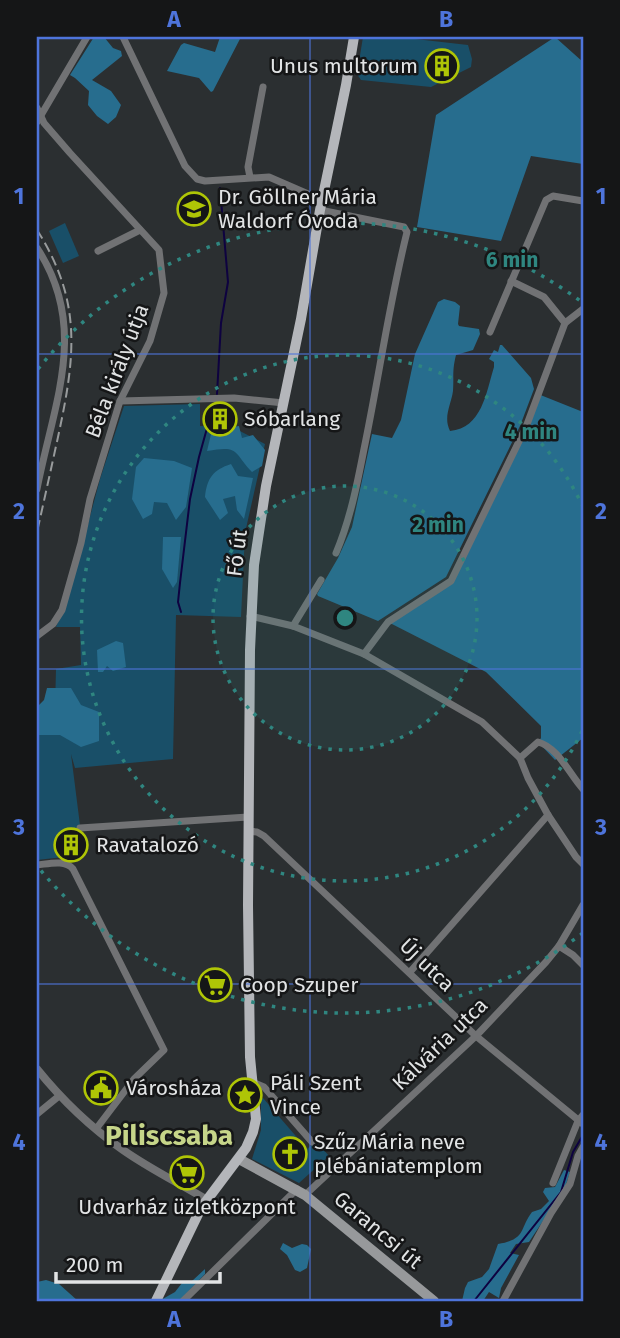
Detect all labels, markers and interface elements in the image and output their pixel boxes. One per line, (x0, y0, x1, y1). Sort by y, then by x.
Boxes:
text: A (166, 5, 181, 33)
text: B (439, 5, 453, 33)
building icon: Unus multorum (423, 47, 461, 85)
place label: Unus multorum (270, 53, 418, 79)
text: 1 (14, 182, 24, 210)
text: 1 (596, 182, 606, 210)
place label: Dr. Göllner Mária Waldorf Óvoda (218, 184, 377, 234)
school or university icon: Dr. Göllner Mária Waldorf Óvoda (175, 190, 213, 228)
text: 6 min (486, 247, 538, 273)
street label: Béla király útja (80, 300, 154, 442)
building icon: Sóbarlang (201, 400, 239, 438)
place label: Sóbarlang (244, 406, 340, 432)
text: 4 min (505, 419, 557, 445)
text: 2 (13, 497, 25, 525)
text: 2 (595, 497, 607, 525)
text: 2 min (412, 512, 464, 538)
street label: Fő út (221, 528, 253, 578)
centre of rings (333, 606, 357, 630)
text: 3 (12, 813, 25, 841)
text: 3 (594, 813, 607, 841)
building icon: Ravatalozó (52, 826, 90, 864)
place label: Ravatalozó (96, 832, 199, 858)
street label: Új utca (394, 933, 460, 997)
supermarket icon: Coop Szuper (196, 966, 234, 1004)
place label: Coop Szuper (240, 972, 358, 998)
street label: Kálvária utca (387, 992, 493, 1096)
public building icon: Városháza (82, 1069, 120, 1107)
place label: Páli Szent Vince (270, 1070, 362, 1120)
place label: Városháza (126, 1075, 222, 1101)
place icon: Páli Szent Vince (226, 1076, 264, 1114)
district label: Piliscsaba (105, 1119, 233, 1152)
text: 4 (13, 1128, 26, 1156)
text: 4 (595, 1128, 608, 1156)
place label: Szűz Mária neve plébániatemplom (314, 1129, 483, 1179)
church icon: Szűz Mária neve plébániatemplom (271, 1135, 309, 1173)
supermarket icon: Udvarház üzletközpont (168, 1154, 206, 1192)
street label: Garancsi út (329, 1186, 428, 1275)
place label: Udvarház üzletközpont (78, 1194, 296, 1220)
scale bar (56, 1240, 220, 1284)
text: 200 m (66, 1252, 123, 1278)
text: A (166, 1305, 181, 1333)
text: B (439, 1305, 453, 1333)

